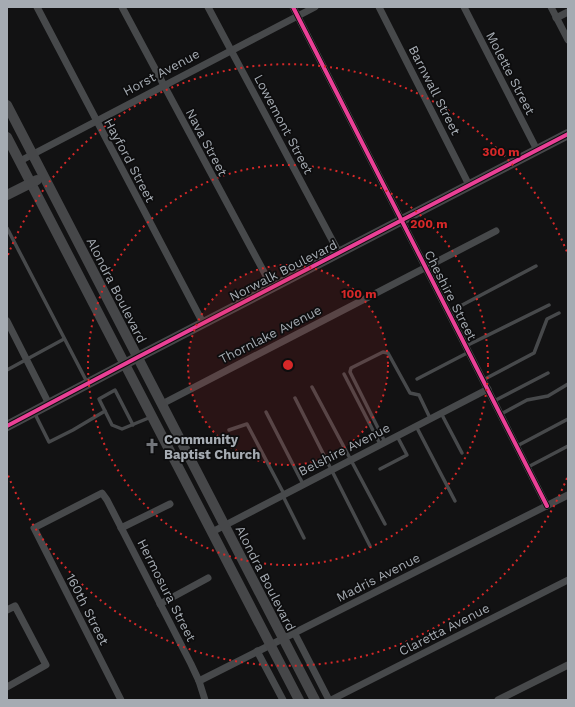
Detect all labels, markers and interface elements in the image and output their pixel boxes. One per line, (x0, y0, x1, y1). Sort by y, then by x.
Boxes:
street label: Molette Street (483, 29, 538, 118)
street label: Barnwall Street (406, 43, 464, 138)
street label: Horst Avenue (120, 46, 202, 99)
street label: Lowemont Street (251, 72, 316, 177)
street label: Nava Street (183, 106, 231, 179)
street label: Hayford Street (101, 116, 158, 205)
text: 300 m (482, 145, 520, 159)
text: 200 m (410, 217, 448, 231)
street label: Alondra Boulevard (84, 235, 150, 345)
street label: Norwalk Boulevard (227, 237, 340, 304)
street label: Cheshire Street (421, 248, 480, 343)
text: 100 m (341, 287, 377, 301)
street label: Thornlake Avenue (217, 302, 324, 367)
centre of rings (281, 358, 295, 372)
street label: Belshire Avenue (296, 420, 393, 479)
place label: Community Baptist Church (164, 432, 260, 462)
church icon: Community Baptist Church (143, 437, 161, 455)
street label: Alondra Boulevard (233, 523, 299, 633)
street label: Hermosura Street (134, 536, 199, 644)
street label: Madris Avenue (334, 550, 423, 605)
street label: 160th Street (63, 571, 112, 648)
street label: Claretta Avenue (396, 600, 492, 659)

